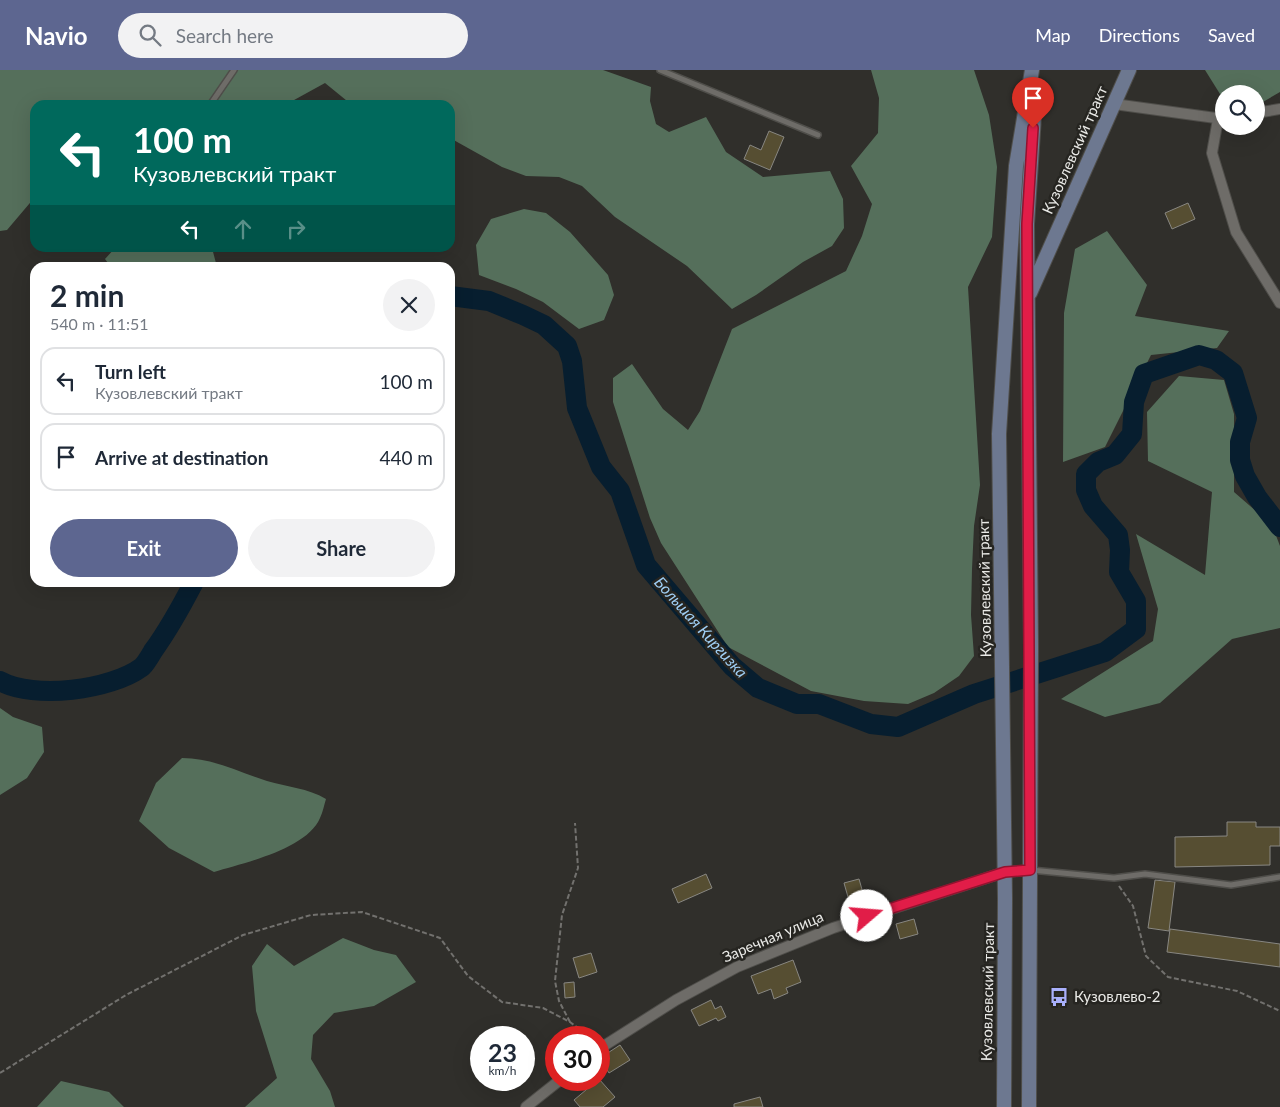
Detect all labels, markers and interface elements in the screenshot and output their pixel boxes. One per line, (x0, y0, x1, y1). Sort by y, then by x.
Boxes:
search box (118, 13, 468, 58)
text: Navio (25, 21, 88, 50)
icon: search (136, 21, 164, 49)
text: Search here (176, 24, 274, 47)
text: Map (1035, 24, 1071, 46)
text: Directions (1099, 24, 1180, 46)
text: Saved (1208, 24, 1255, 46)
pin (1012, 77, 1054, 128)
street label: Кузовлевский тракт (1038, 82, 1111, 217)
icon: arrive (1019, 84, 1047, 112)
map controls (1215, 85, 1265, 135)
button: search (1215, 85, 1265, 135)
text: 100 m (133, 118, 232, 160)
icon: left (50, 120, 115, 185)
text: Кузовлевский тракт (133, 160, 336, 187)
icon: left (176, 215, 204, 243)
icon: ahead (229, 215, 257, 243)
icon: right (282, 215, 310, 243)
text: 2 min (50, 277, 124, 313)
button: close (383, 279, 435, 331)
text: 540 m · 11:51 (50, 314, 149, 333)
text: Turn left (95, 360, 166, 383)
icon: left (52, 367, 80, 395)
text: 100 m (379, 370, 433, 393)
text: Кузовлевский тракт (95, 383, 243, 402)
icon: arrive (52, 443, 80, 471)
text: Arrive at destination (95, 446, 268, 469)
text: 440 m (379, 446, 433, 469)
street label: Кузовлевский тракт (974, 518, 994, 657)
button: Exit (50, 519, 238, 577)
button: Share (248, 519, 435, 577)
water label: Большая Киргизка (651, 572, 752, 681)
position arrow (840, 889, 892, 941)
street label: Заречная улица (719, 907, 826, 965)
street label: Кузовлевский тракт (977, 922, 997, 1061)
bus stop icon: Кузовлево-2 (1048, 986, 1070, 1008)
place label: Кузовлево-2 (1074, 987, 1161, 1005)
speed limit sign: 30 (545, 1026, 610, 1091)
text: 23 (488, 1037, 517, 1067)
text: km/h (488, 1063, 517, 1078)

